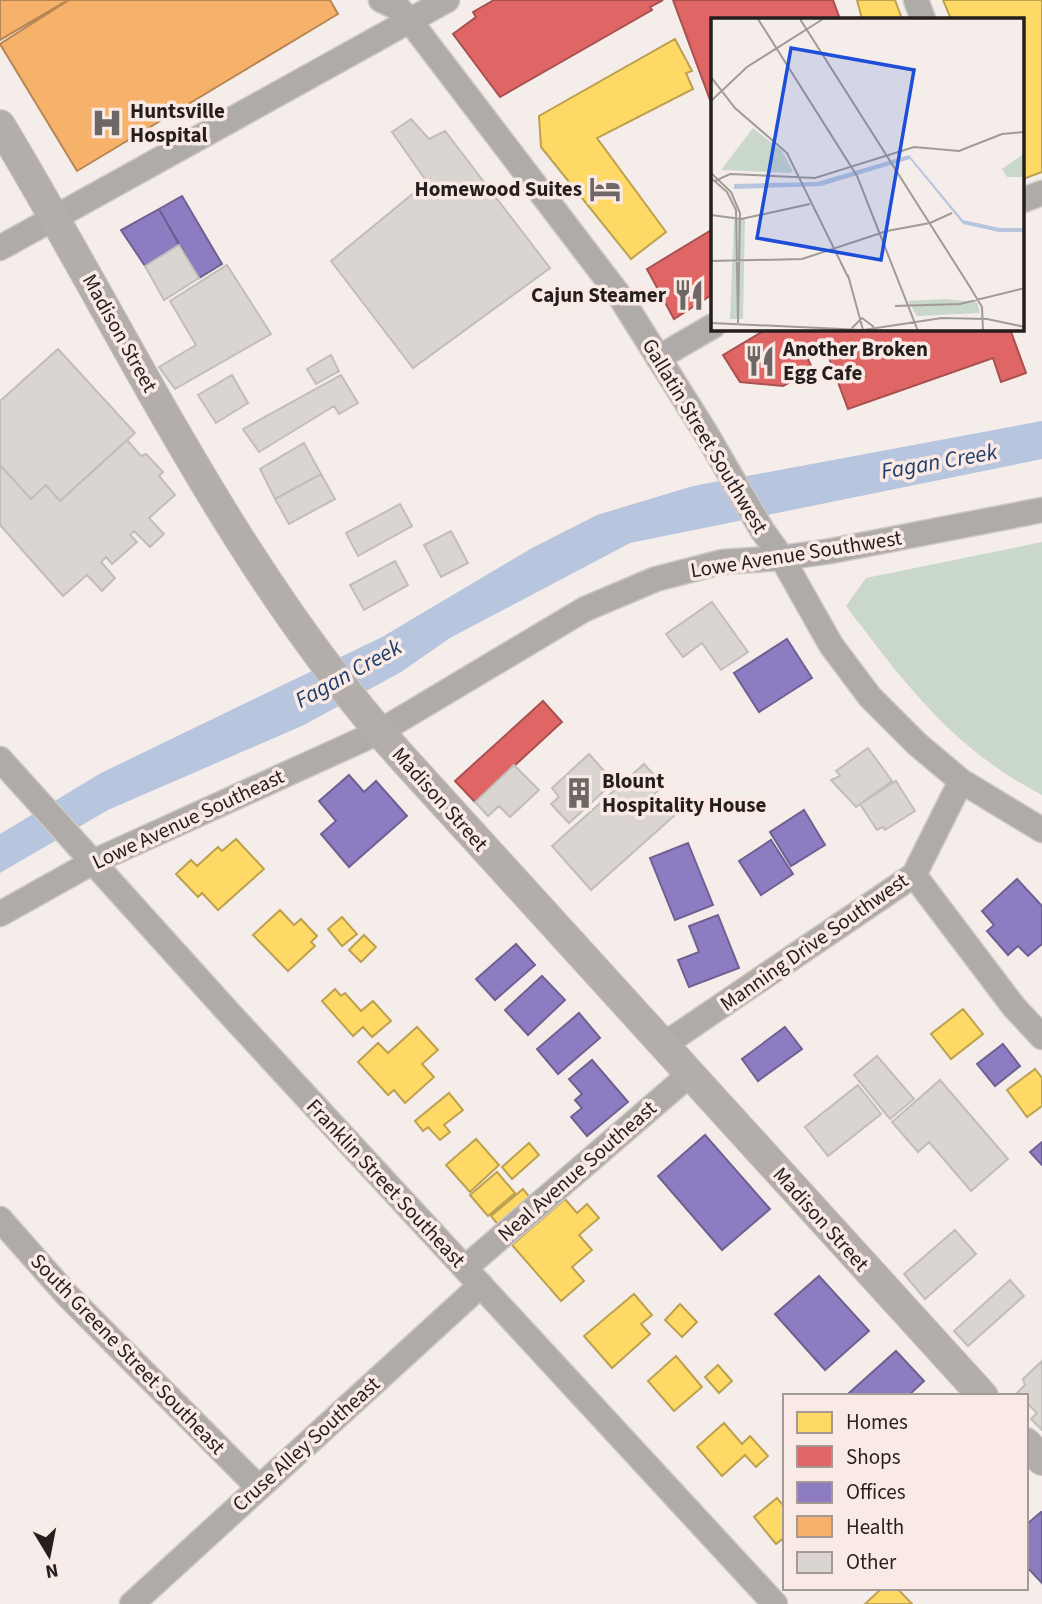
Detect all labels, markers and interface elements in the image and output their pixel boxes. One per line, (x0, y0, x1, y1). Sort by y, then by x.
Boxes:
inset map (711, 18, 1024, 331)
place label: Huntsville Hospital (130, 96, 225, 150)
hospital icon: Huntsville Hospital (90, 106, 124, 140)
hotel icon: Homewood Suites (588, 172, 622, 206)
place label: Homewood Suites (415, 174, 582, 204)
street label: Madison Street (75, 268, 165, 398)
restaurant icon: Cajun Steamer (672, 278, 706, 312)
place label: Cajun Steamer (531, 280, 667, 310)
street label: Gallatin Street Southwest (635, 333, 775, 539)
place label: Another Broken Egg Cafe (782, 334, 928, 388)
restaurant icon: Another Broken Egg Cafe (743, 344, 777, 378)
water label: Fagan Creek (878, 435, 1001, 488)
street label: Lowe Avenue Southwest (688, 523, 904, 585)
water label: Fagan Creek (289, 630, 409, 716)
street label: Madison Street (385, 740, 495, 858)
street label: Lowe Avenue Southeast (87, 761, 289, 877)
place label: Blount Hospitality House (602, 766, 767, 820)
building icon: Blount Hospitality House (562, 776, 596, 810)
street label: Manning Drive Southwest (714, 866, 914, 1018)
street label: Franklin Street Southeast (300, 1092, 472, 1274)
street label: Neal Avenue Southeast (491, 1094, 663, 1248)
street label: Madison Street (766, 1160, 876, 1278)
street label: South Greene Street Southeast (24, 1247, 232, 1461)
street label: Cruse Alley Southeast (226, 1369, 386, 1519)
legend (783, 1394, 1028, 1590)
text: Homes (846, 1407, 908, 1437)
text: Shops (846, 1442, 901, 1472)
text: Offices (846, 1477, 906, 1507)
text: Health (846, 1512, 904, 1542)
north arrow (14, 1520, 84, 1590)
text: Other (846, 1547, 897, 1577)
text: N (43, 1556, 60, 1585)

